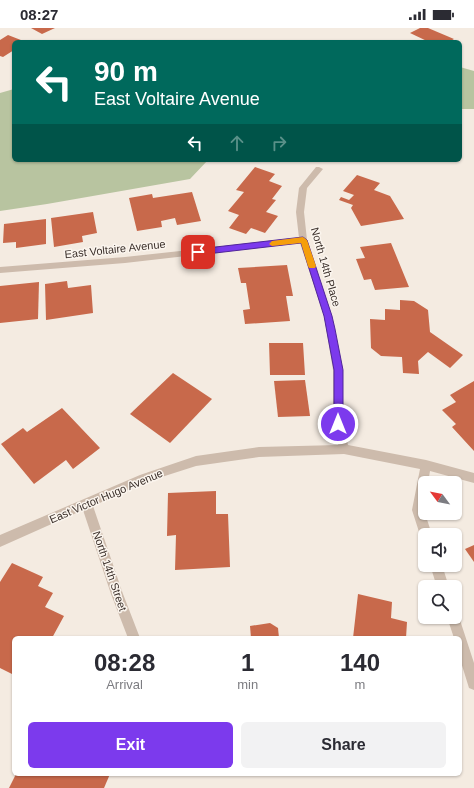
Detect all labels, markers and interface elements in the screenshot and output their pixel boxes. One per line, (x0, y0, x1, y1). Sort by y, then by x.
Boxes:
text: 08:27 (20, 6, 58, 23)
icon: left (28, 56, 80, 108)
text: 90 m (94, 56, 158, 87)
text: East Voltaire Avenue (94, 89, 260, 109)
icon: left (184, 132, 206, 154)
icon: ahead (226, 132, 248, 154)
icon: right (268, 132, 290, 154)
street label: North 14th Place (309, 226, 343, 308)
pin (181, 235, 215, 269)
street label: East Voltaire Avenue (64, 238, 166, 260)
icon: arrive (187, 241, 209, 263)
position arrow (317, 403, 359, 445)
street label: East Victor Hugo Avenue (48, 467, 164, 525)
north arrow (418, 476, 462, 520)
map controls (418, 476, 462, 624)
button: sound (418, 528, 462, 572)
street label: North 14th Street (91, 529, 129, 613)
button: search (418, 580, 462, 624)
text: 08:28 (94, 649, 155, 676)
text: 1 (241, 649, 254, 676)
text: 140 (340, 649, 380, 676)
text: Arrival (106, 677, 143, 692)
text: min (237, 677, 258, 692)
text: m (355, 677, 365, 692)
button: Exit (28, 722, 233, 768)
button: Share (241, 722, 446, 768)

